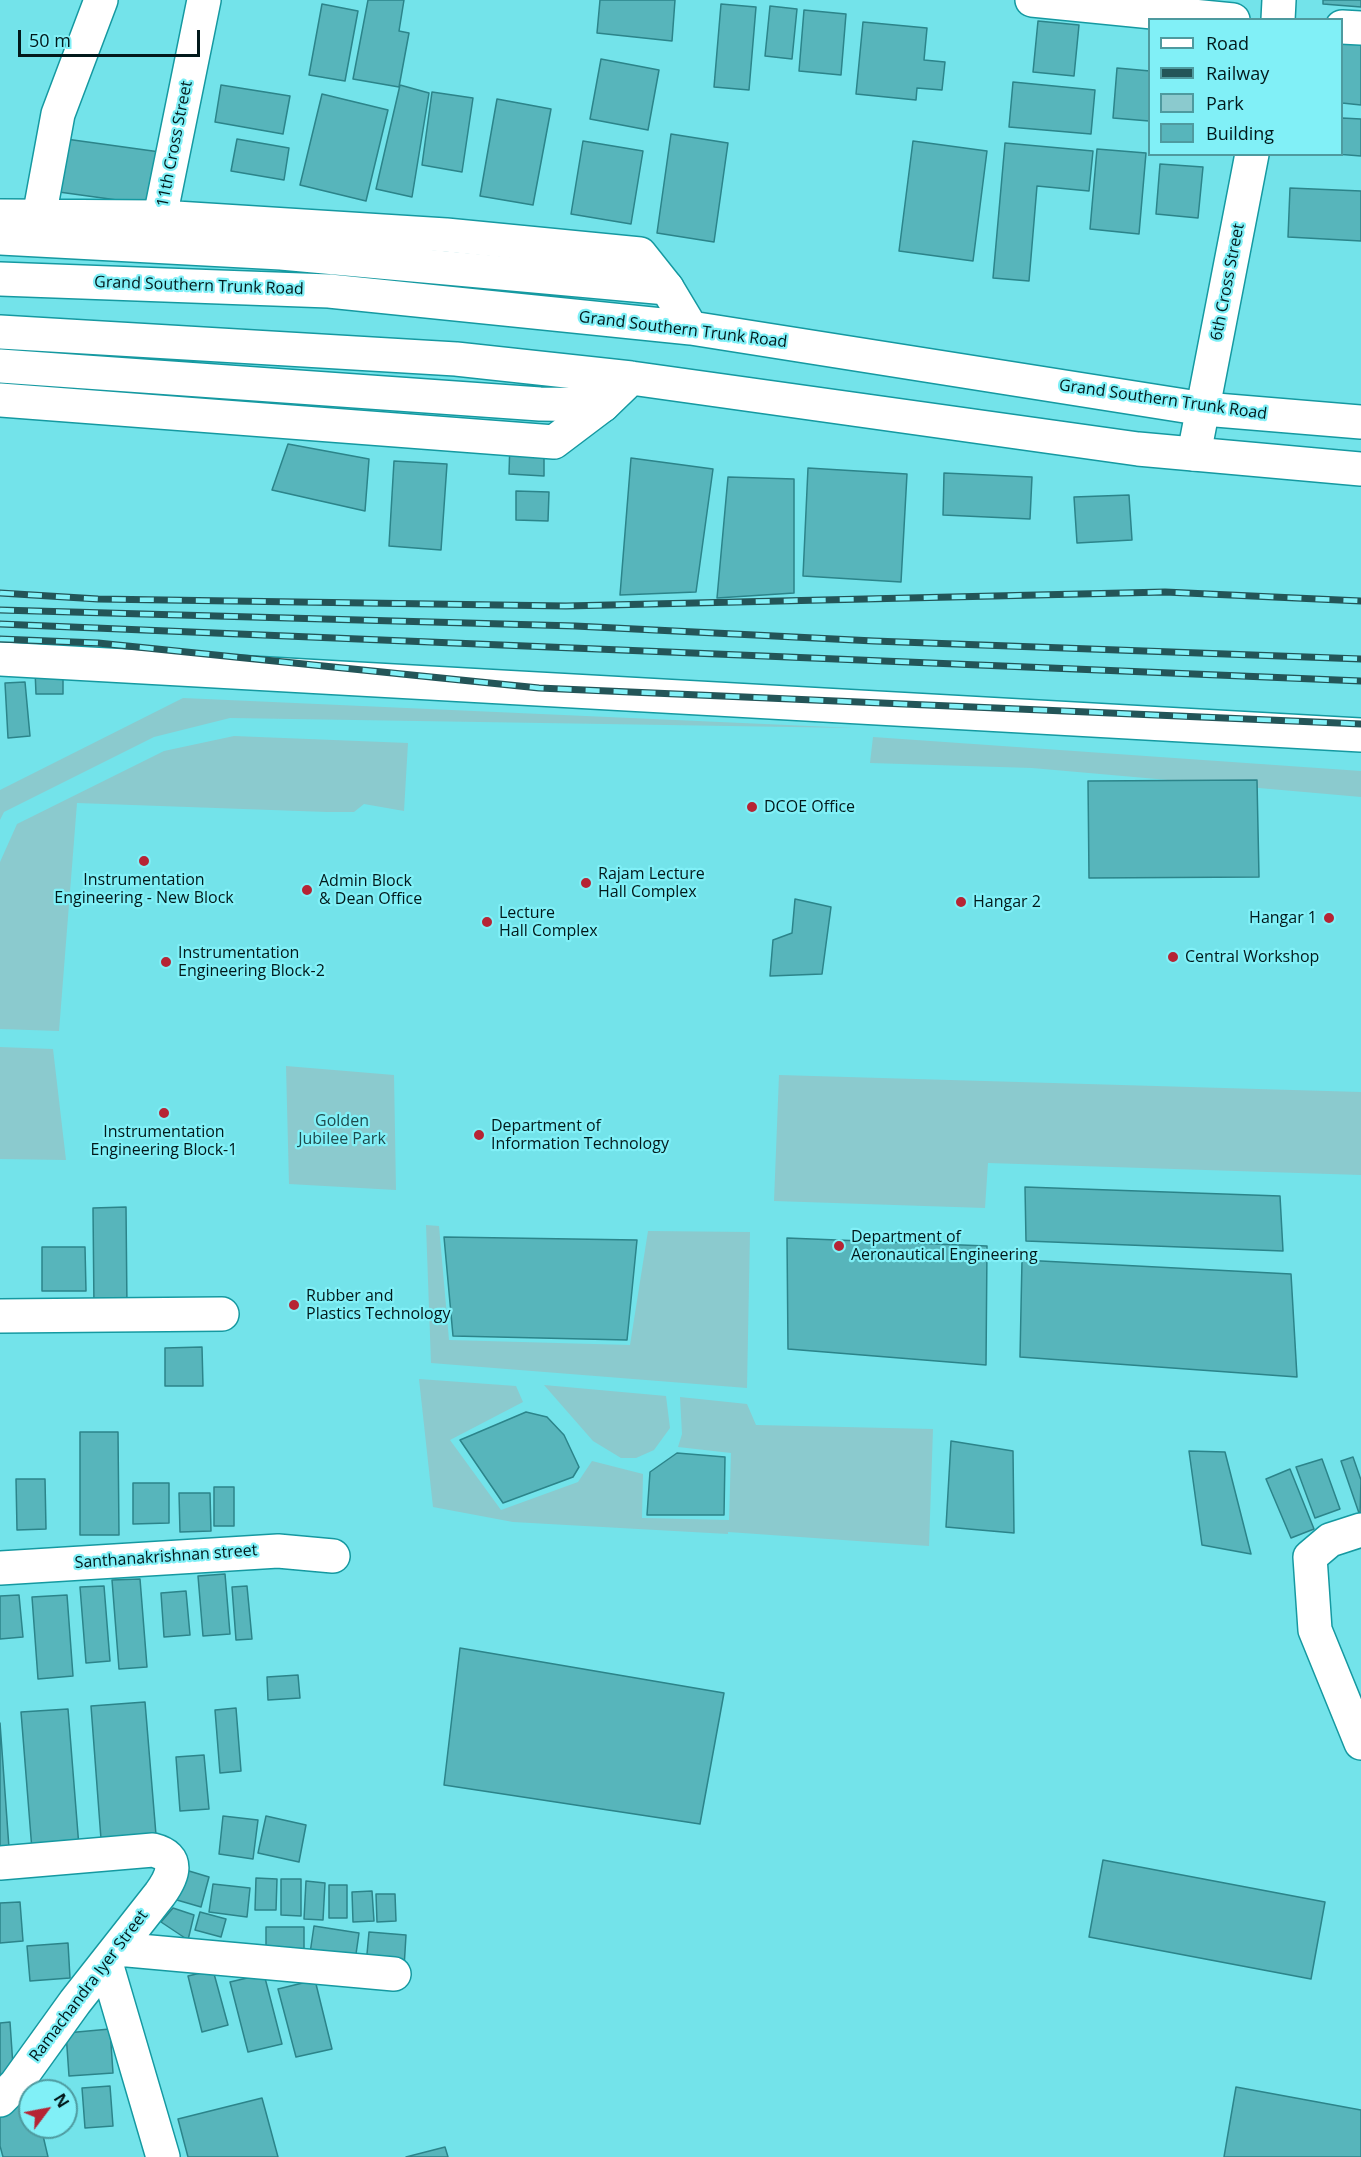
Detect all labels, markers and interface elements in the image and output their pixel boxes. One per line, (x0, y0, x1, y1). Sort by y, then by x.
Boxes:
scale bar (21, 18, 202, 56)
legend (1148, 18, 1343, 156)
text: 50 m (29, 28, 71, 52)
text: Road (1206, 31, 1249, 55)
text: Railway (1206, 61, 1269, 85)
street label: 11th Cross Street (153, 79, 197, 209)
text: Park (1206, 91, 1244, 115)
text: Building (1206, 121, 1274, 145)
street label: 6th Cross Street (1207, 222, 1249, 342)
street label: Grand Southern Trunk Road (94, 273, 304, 299)
street label: Grand Southern Trunk Road (578, 308, 788, 352)
street label: Grand Southern Trunk Road (1058, 376, 1268, 424)
place label: DCOE Office (764, 797, 855, 817)
marker: DCOE Office (745, 800, 759, 814)
marker: Instrumentation Engineering - New Block (137, 854, 151, 868)
place label: Rajam Lecture Hall Complex (598, 864, 705, 902)
place label: Instrumentation Engineering - New Block (54, 870, 234, 908)
place label: Admin Block & Dean Office (319, 871, 422, 909)
marker: Rajam Lecture Hall Complex (579, 876, 593, 890)
marker: Admin Block & Dean Office (300, 883, 314, 897)
place label: Hangar 2 (973, 892, 1041, 912)
marker: Hangar 2 (954, 895, 968, 909)
place label: Lecture Hall Complex (499, 903, 598, 941)
place label: Hangar 1 (1249, 908, 1317, 928)
marker: Hangar 1 (1322, 911, 1336, 925)
marker: Lecture Hall Complex (480, 915, 494, 929)
place label: Instrumentation Engineering Block-2 (178, 943, 325, 981)
place label: Central Workshop (1185, 947, 1319, 967)
marker: Central Workshop (1166, 950, 1180, 964)
marker: Instrumentation Engineering Block-2 (159, 955, 173, 969)
marker: Instrumentation Engineering Block-1 (157, 1106, 171, 1120)
park label: Golden Jubilee Park (298, 1111, 386, 1149)
place label: Department of Information Technology (491, 1116, 669, 1154)
place label: Instrumentation Engineering Block-1 (91, 1122, 237, 1160)
marker: Department of Information Technology (472, 1128, 486, 1142)
place label: Department of Aeronautical Engineering (851, 1227, 1038, 1265)
marker: Department of Aeronautical Engineering (832, 1239, 846, 1253)
place label: Rubber and Plastics Technology (306, 1286, 450, 1324)
marker: Rubber and Plastics Technology (287, 1298, 301, 1312)
street label: Santhanakrishnan street (74, 1541, 258, 1573)
street label: Ramachandra Iyer Street (26, 1906, 152, 2066)
north arrow (18, 2079, 78, 2139)
text: N (49, 2089, 74, 2112)

